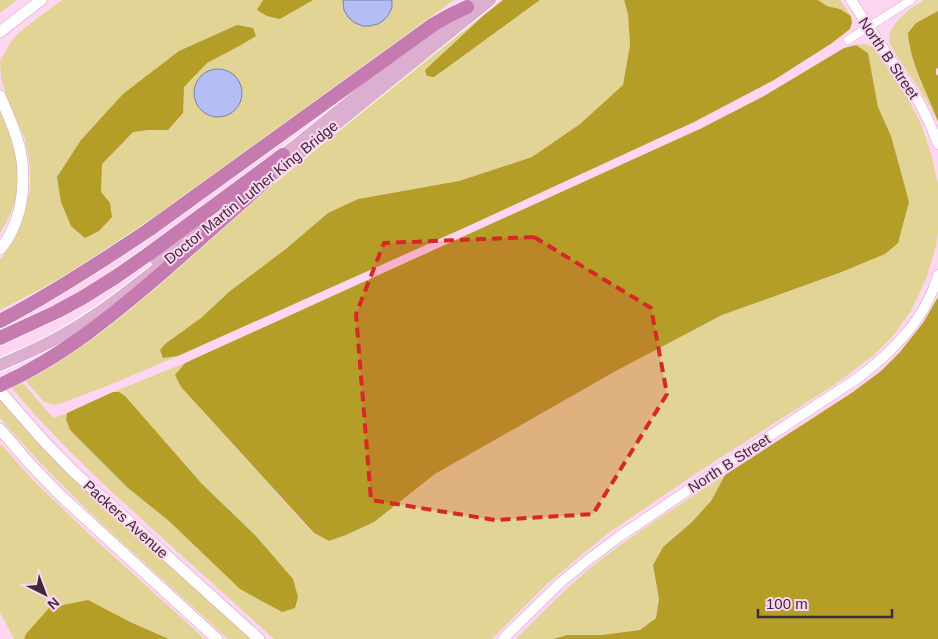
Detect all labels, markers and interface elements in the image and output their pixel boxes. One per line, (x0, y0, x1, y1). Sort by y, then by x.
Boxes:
street label: North B Street (855, 14, 923, 103)
street label: Doctor Martin Luther King Bridge (161, 117, 341, 267)
street label: North B Street (685, 430, 774, 496)
street label: Packers Avenue (80, 477, 172, 561)
north arrow (20, 569, 70, 619)
scale bar (758, 586, 892, 618)
text: N (45, 594, 63, 613)
text: 100 m (766, 595, 808, 612)

